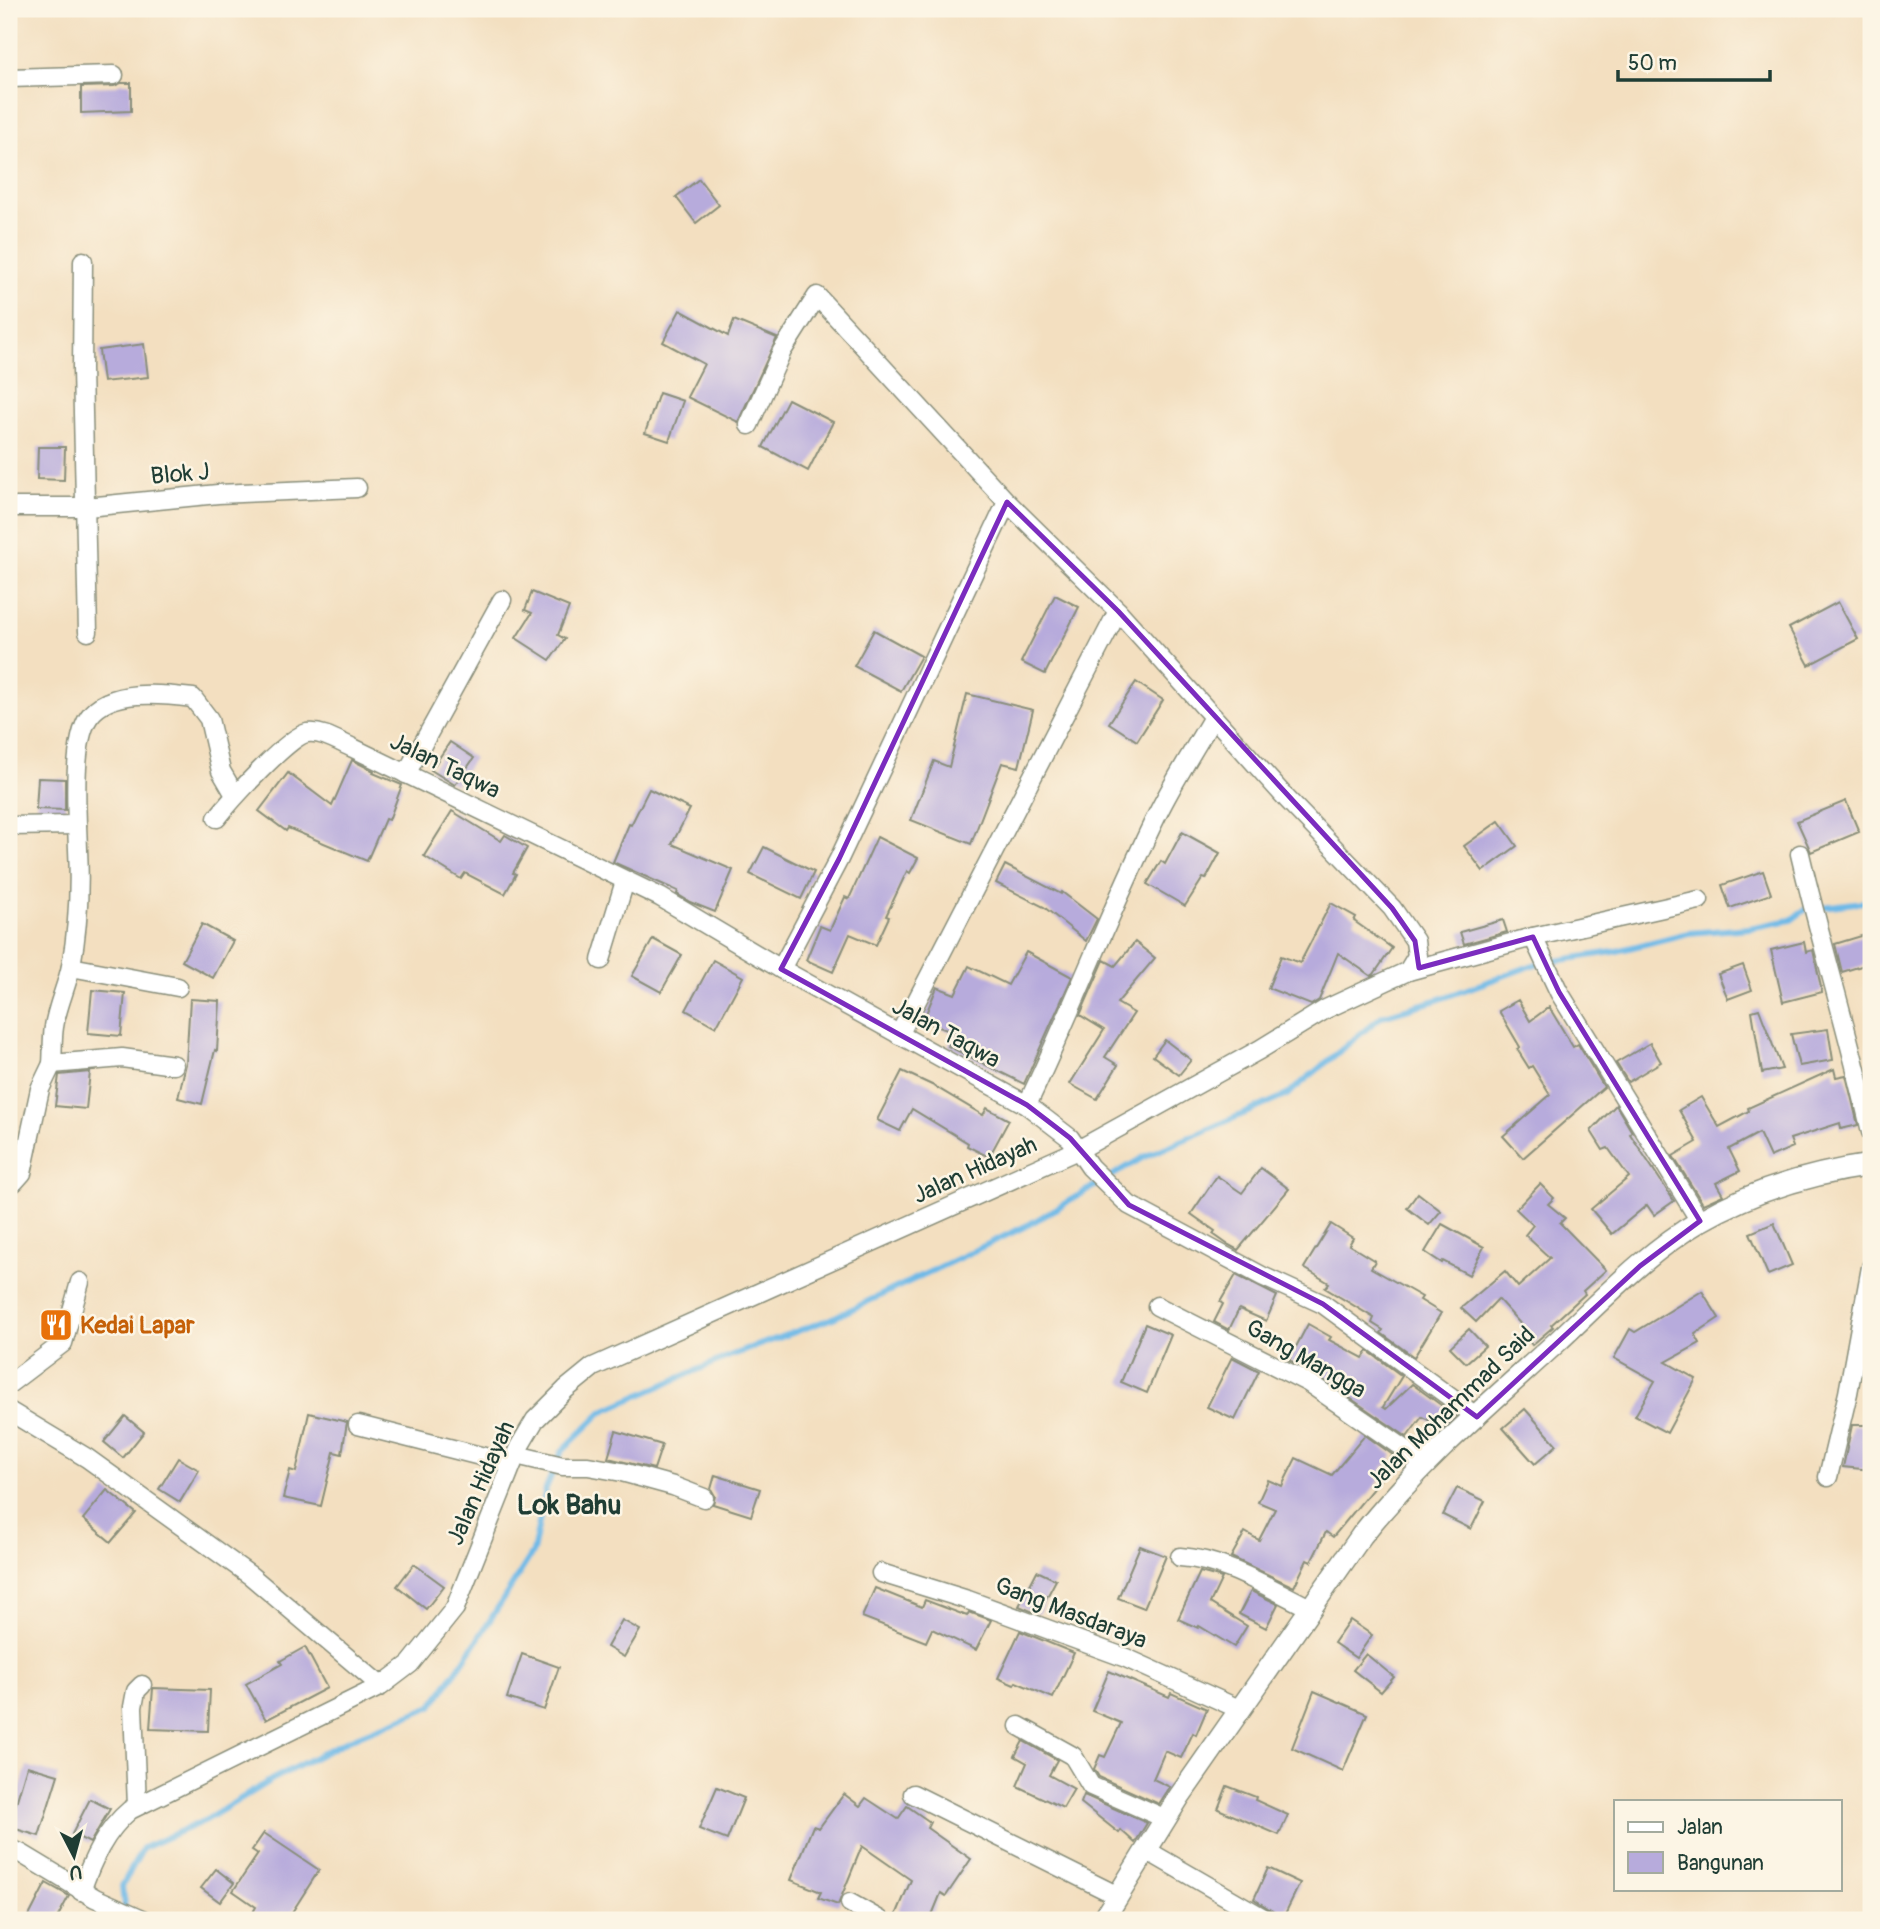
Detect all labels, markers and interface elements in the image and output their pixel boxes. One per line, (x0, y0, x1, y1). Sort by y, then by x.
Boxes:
scale bar (1618, 38, 1770, 82)
text: 50 m (1628, 50, 1677, 77)
street label: Blok J (149, 457, 211, 491)
street label: Jalan Taqwa (385, 727, 505, 805)
street label: Jalan Taqwa (887, 991, 1005, 1075)
street label: Jalan Hidayah (909, 1130, 1041, 1210)
restaurant icon: Kedai Lapar (37, 1306, 75, 1344)
place label: Kedai Lapar (80, 1311, 195, 1340)
street label: Gang Mangga (1241, 1313, 1371, 1405)
street label: Jalan Mohammad Said (1361, 1320, 1541, 1496)
street label: Jalan Hidayah (441, 1417, 521, 1549)
district label: Lok Bahu (517, 1488, 621, 1523)
street label: Gang Masdaraya (991, 1571, 1151, 1655)
legend (1614, 1800, 1842, 1890)
text: Jalan (1677, 1814, 1723, 1841)
north arrow (38, 1820, 108, 1890)
text: Bangunan (1677, 1850, 1764, 1877)
text: U (68, 1859, 83, 1885)

